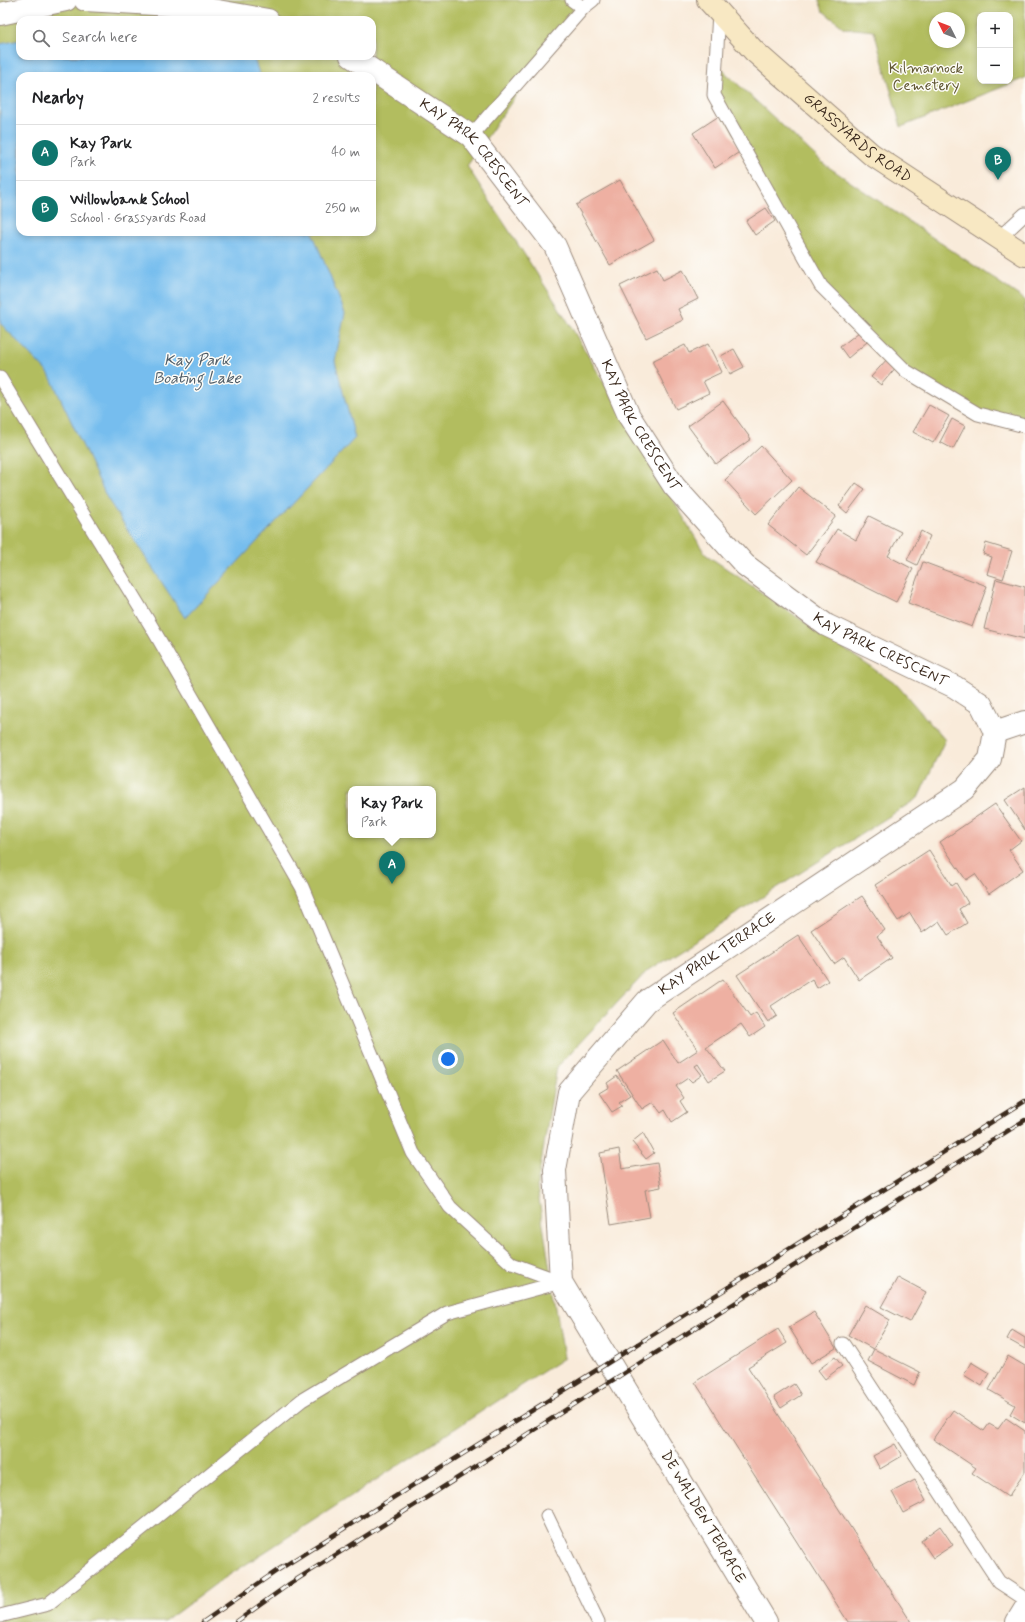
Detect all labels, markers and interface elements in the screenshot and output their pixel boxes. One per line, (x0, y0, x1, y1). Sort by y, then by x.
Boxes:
north arrow (929, 12, 965, 48)
map controls (977, 12, 1013, 84)
button: + (977, 12, 1013, 48)
search box (16, 16, 376, 60)
icon: search (30, 27, 52, 49)
text: Search here (62, 28, 138, 48)
button: − (977, 48, 1013, 84)
park label: Kilmarnock Cemetery (889, 59, 964, 96)
text: Nearby (32, 87, 84, 109)
street label: GRASSYARDS ROAD (799, 89, 915, 188)
text: 2 results (313, 90, 360, 107)
street label: KAY PARK CRESCENT (415, 94, 533, 213)
text: Kay Park (70, 134, 132, 154)
text: A (41, 144, 49, 161)
text: 40 m (331, 144, 360, 161)
pin: B (985, 147, 1011, 180)
text: Park (70, 154, 96, 171)
text: Willowbank School (70, 190, 190, 210)
text: B (41, 200, 49, 217)
text: 250 m (325, 200, 360, 217)
text: School · Grassyards Road (70, 210, 206, 227)
water label: Kay Park Boating Lake (153, 350, 241, 391)
street label: KAY PARK CRESCENT (596, 357, 686, 496)
street label: KAY PARK CRESCENT (808, 608, 952, 692)
popup (348, 786, 436, 838)
text: Kay Park (361, 794, 423, 814)
text: Park (361, 814, 387, 831)
pin: A (379, 851, 405, 884)
street label: KAY PARK TERRACE (655, 908, 780, 1000)
your location (438, 1049, 458, 1069)
street label: DE WALDEN TERRACE (656, 1447, 751, 1587)

